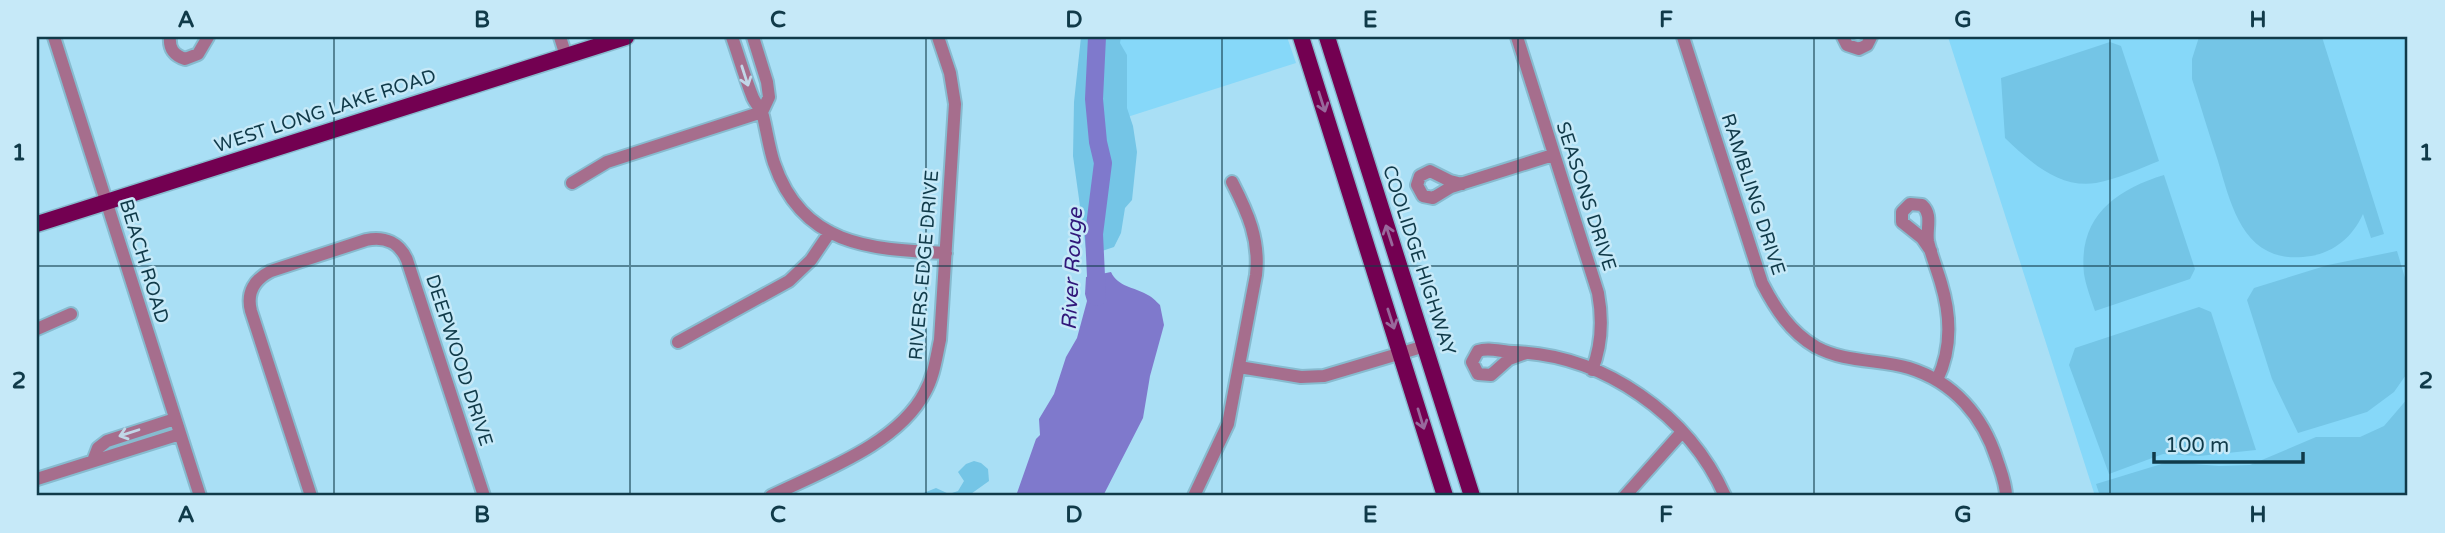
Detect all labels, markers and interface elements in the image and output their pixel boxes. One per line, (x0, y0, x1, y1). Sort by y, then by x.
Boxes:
text: A (177, 6, 195, 34)
text: B (474, 6, 490, 34)
text: C (770, 6, 786, 34)
text: D (1065, 6, 1083, 34)
text: E (1363, 6, 1377, 34)
text: F (1659, 6, 1673, 34)
text: G (1954, 6, 1972, 34)
text: H (2249, 6, 2267, 34)
one-way arrow (740, 64, 752, 86)
street label: WEST LONG LAKE ROAD (212, 65, 439, 157)
one-way arrow (1316, 90, 1329, 112)
street label: RAMBLING DRIVE (1717, 111, 1790, 278)
street label: SEASONS DRIVE (1552, 119, 1621, 274)
text: 1 (12, 139, 26, 167)
text: 1 (2419, 139, 2433, 167)
street label: COOLIDGE HIGHWAY (1378, 162, 1460, 358)
street label: RIVERS EDGE DRIVE (905, 169, 943, 361)
street label: BEACH ROAD (115, 196, 173, 326)
water label: River Rouge (1057, 206, 1088, 331)
one-way arrow (1382, 224, 1395, 246)
street label: DEEPWOOD DRIVE (421, 272, 497, 449)
one-way arrow (1385, 307, 1398, 329)
text: 2 (12, 367, 26, 395)
text: 2 (2419, 367, 2433, 395)
one-way arrow (1416, 407, 1429, 429)
scale bar (2154, 421, 2303, 465)
one-way arrow (118, 427, 140, 440)
text: 100 m (2165, 433, 2229, 458)
text: A (177, 501, 195, 529)
text: B (474, 501, 490, 529)
text: C (770, 501, 786, 529)
text: D (1065, 501, 1083, 529)
text: E (1363, 501, 1377, 529)
text: F (1659, 501, 1673, 529)
text: G (1954, 501, 1972, 529)
text: H (2249, 501, 2267, 529)

